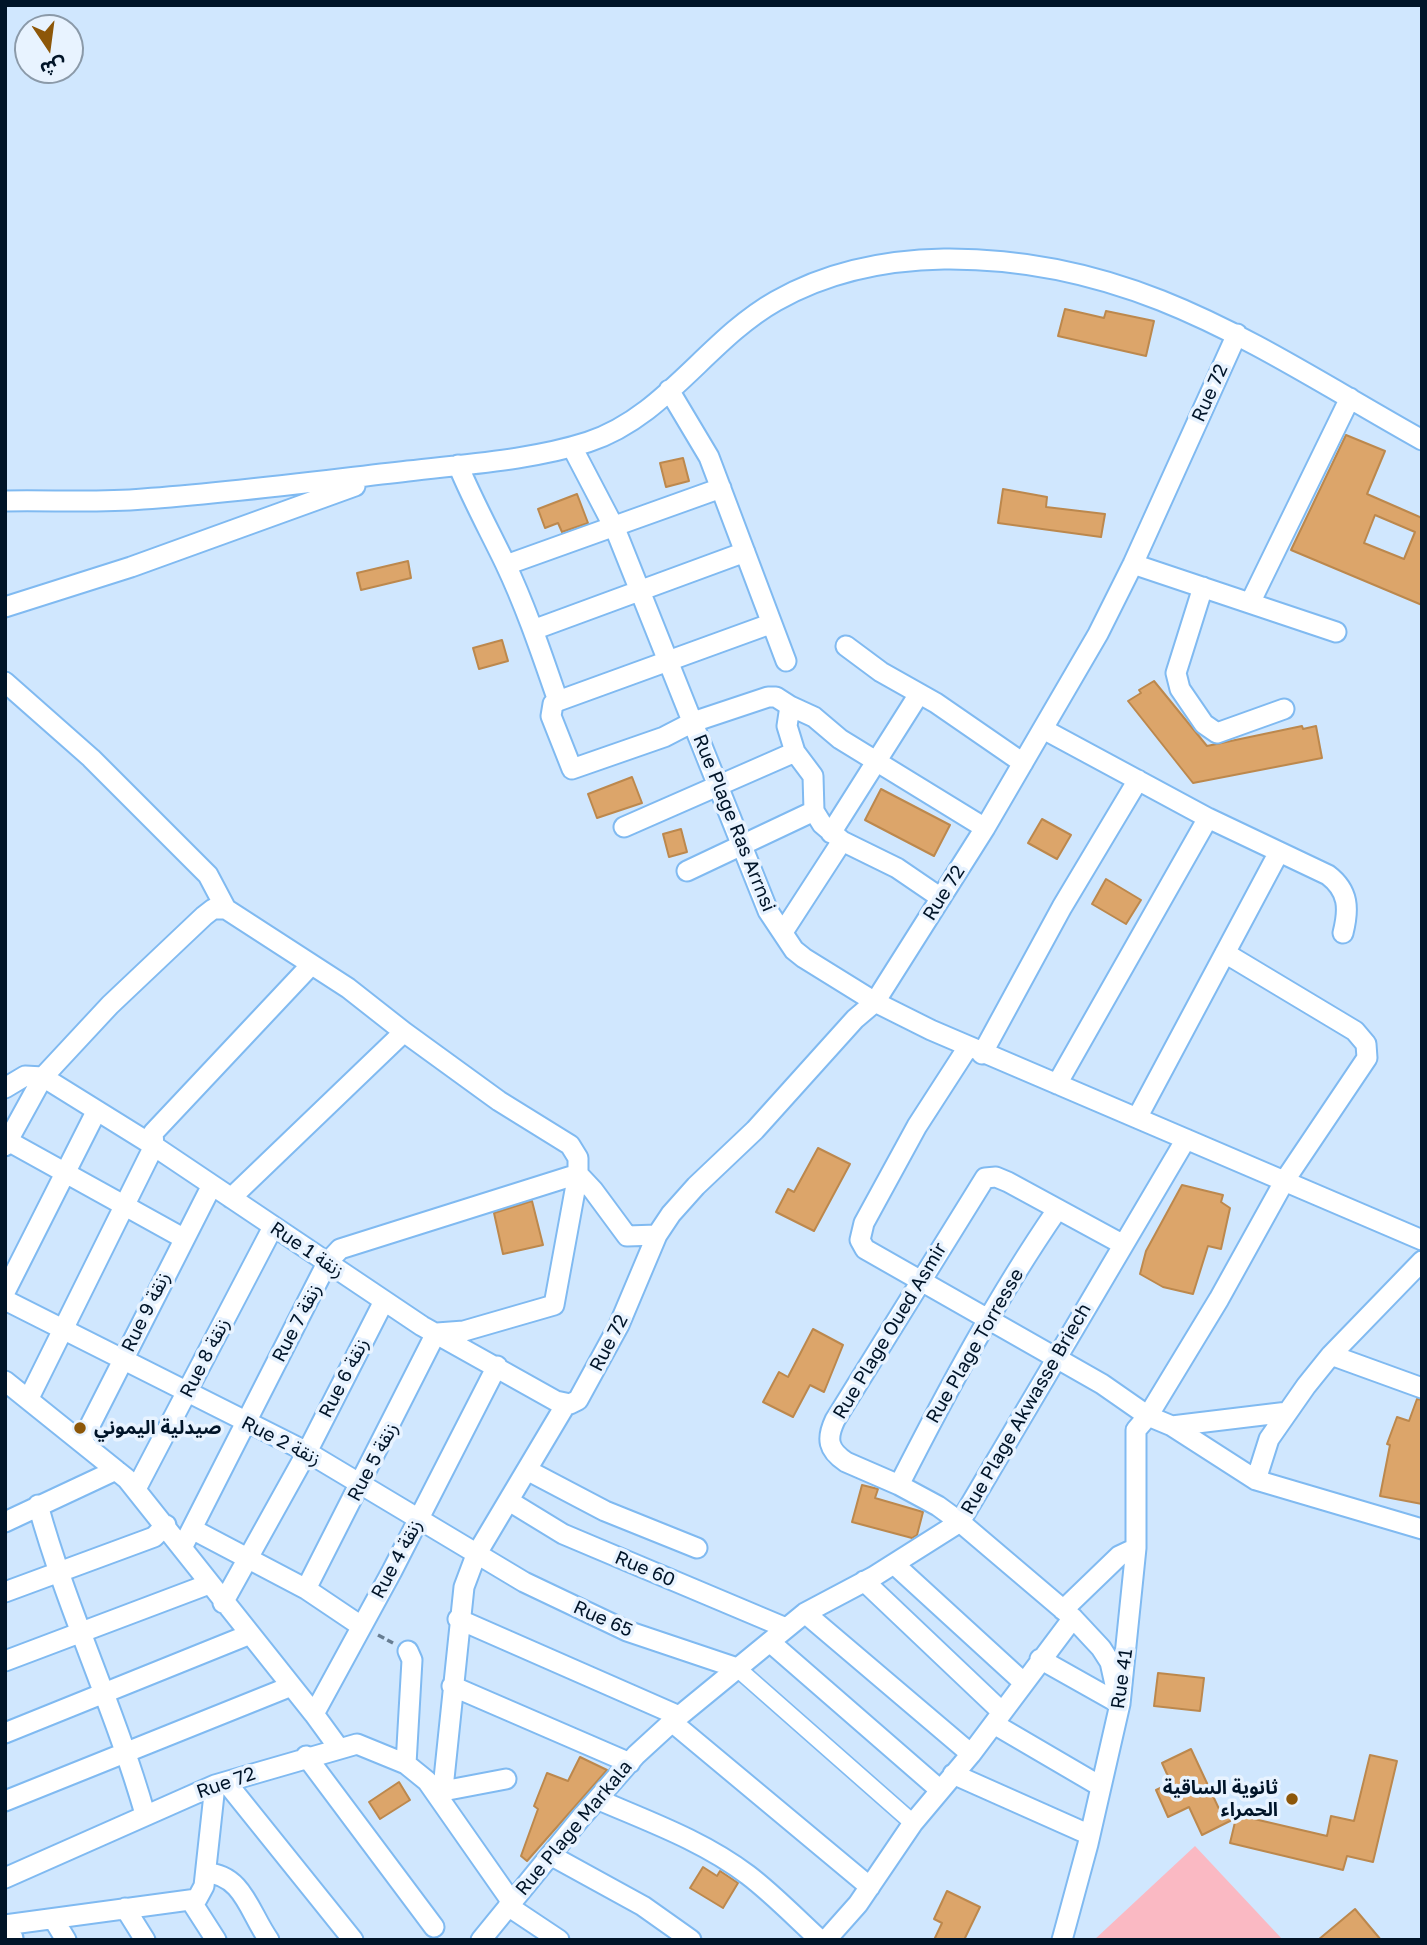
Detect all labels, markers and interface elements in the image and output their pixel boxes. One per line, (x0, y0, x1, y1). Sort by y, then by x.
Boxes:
north arrow (14, 14, 84, 84)
text: ش (38, 54, 69, 82)
street label: Rue 72 (1187, 361, 1233, 425)
street label: Rue Plage Ras Arrnsi (688, 731, 780, 915)
street label: Rue 72 (918, 861, 970, 925)
street label: Rue 1 زنقة (266, 1217, 348, 1283)
street label: Rue Plage Oued Asmir (828, 1239, 952, 1423)
street label: Rue Plage Torresse (921, 1265, 1029, 1427)
street label: Rue 9 زنقة (117, 1268, 175, 1356)
street label: Rue 7 زنقة (268, 1280, 326, 1366)
street label: Rue Plage Akwasse Briech (956, 1299, 1096, 1519)
street label: Rue 72 (585, 1311, 633, 1375)
street label: Rue 8 زنقة (175, 1314, 235, 1402)
street label: Rue 6 زنقة (314, 1334, 374, 1422)
street label: Rue 2 زنقة (238, 1411, 324, 1471)
place label: صيدلية اليموني (94, 1417, 221, 1439)
street label: Rue 5 زنقة (343, 1419, 403, 1505)
marker: صيدلية اليموني (72, 1420, 88, 1436)
street label: Rue 4 زنقة (367, 1516, 427, 1602)
street label: Rue 60 (612, 1546, 678, 1592)
street label: Rue 65 (570, 1596, 636, 1642)
street label: Rue 41 (1106, 1647, 1138, 1711)
street label: Rue Plage Markala (511, 1756, 637, 1900)
street label: Rue 72 (193, 1762, 259, 1804)
place label: ثانوية الساقية الحمراء (1163, 1777, 1278, 1821)
marker: ثانوية الساقية الحمراء (1284, 1791, 1300, 1807)

